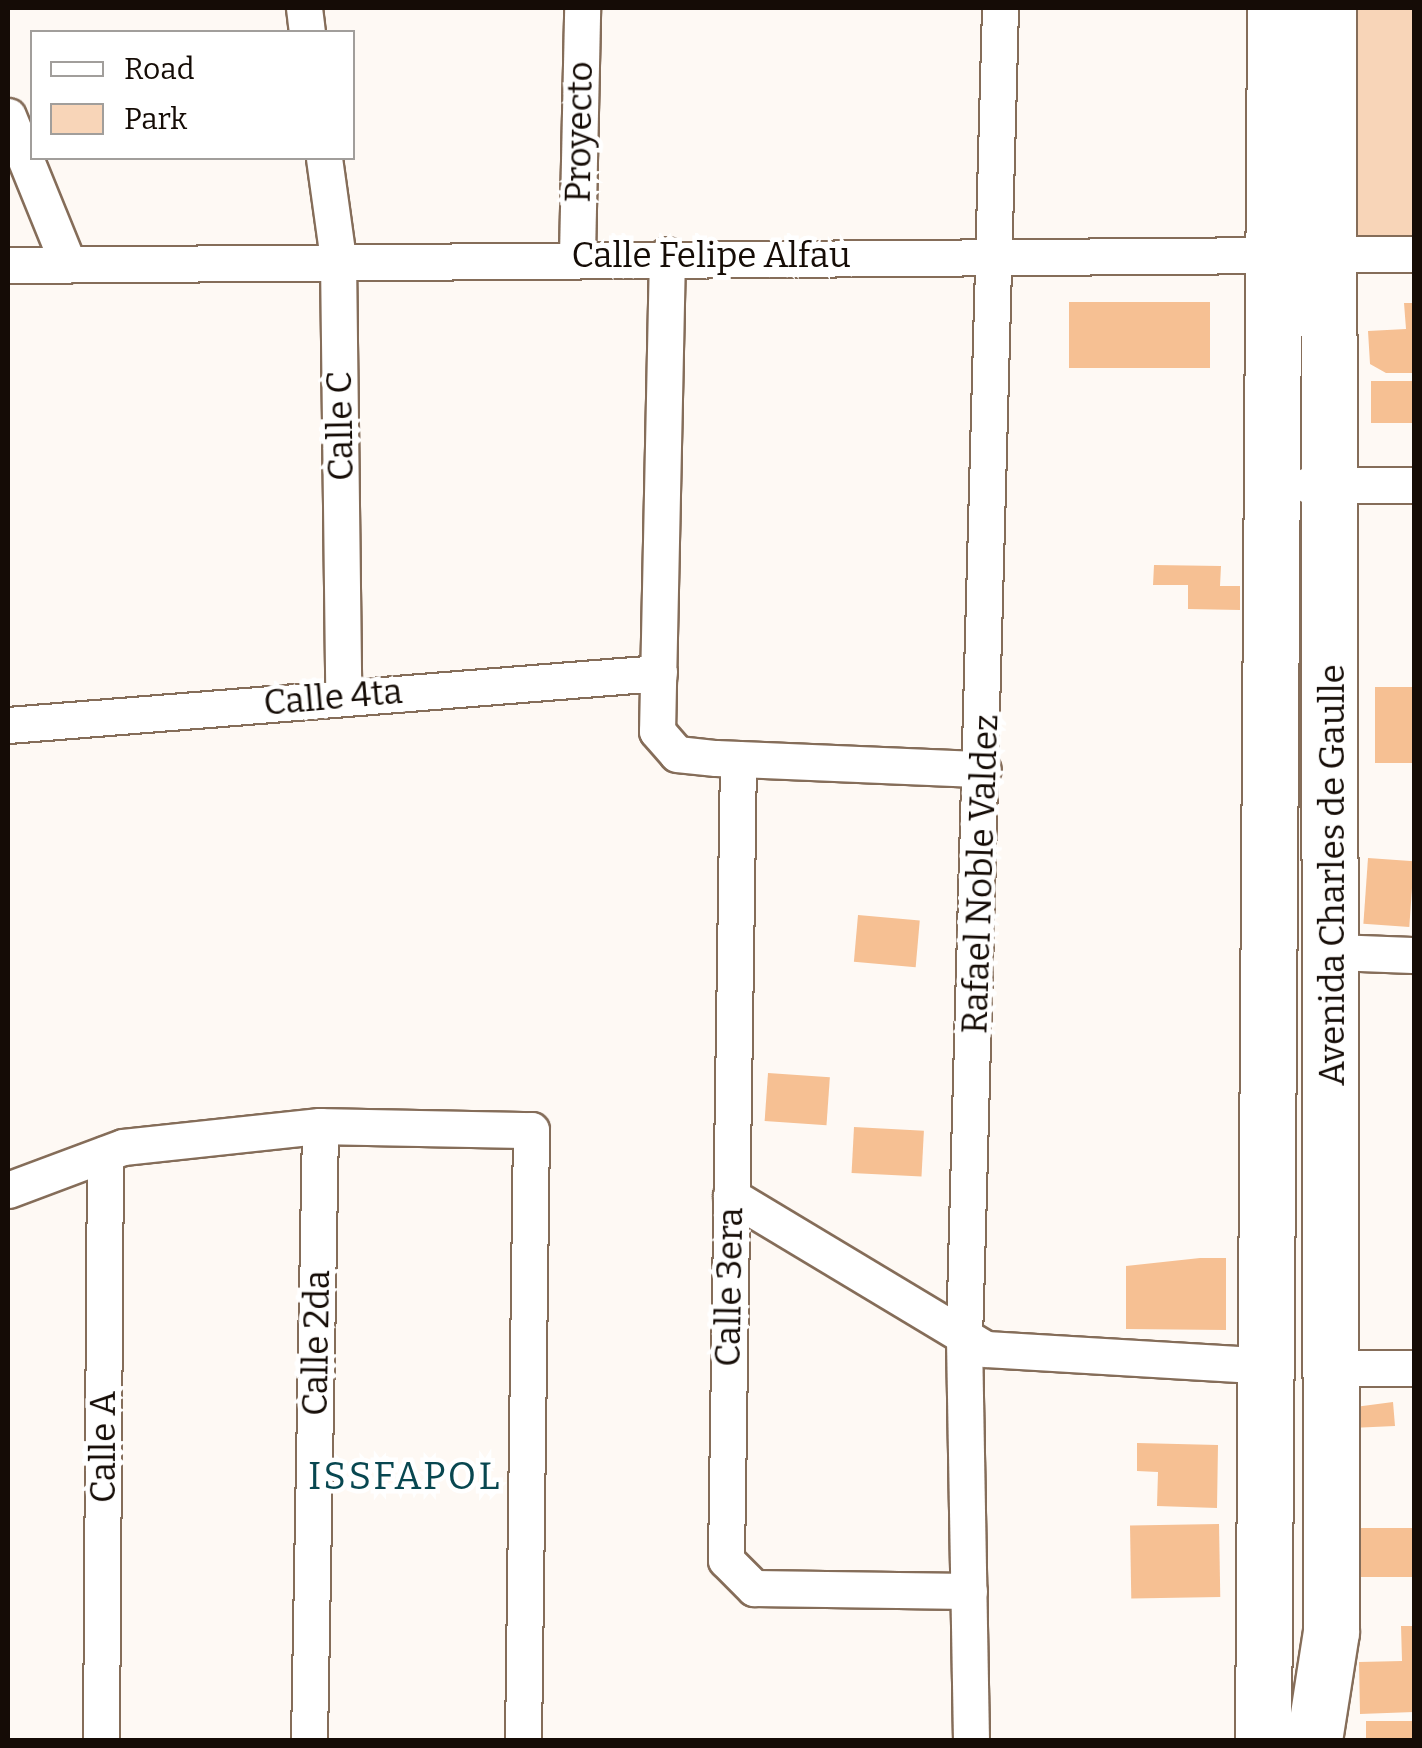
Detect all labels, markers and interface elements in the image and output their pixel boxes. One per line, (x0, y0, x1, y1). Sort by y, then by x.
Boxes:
legend (30, 30, 355, 160)
text: Road (124, 51, 195, 87)
street label: Proyecto (557, 61, 601, 203)
text: Park (124, 101, 187, 137)
street label: Calle Felipe Alfau (571, 234, 851, 276)
street label: Calle C (318, 371, 362, 481)
street label: Avenida Charles de Gaulle (1311, 664, 1353, 1086)
street label: Calle 4ta (262, 670, 404, 724)
street label: Rafael Noble Valdez (953, 713, 1007, 1035)
street label: Calle 3era (707, 1207, 751, 1367)
street label: Calle 2da (294, 1270, 338, 1416)
street label: Calle A (82, 1391, 124, 1503)
district label: ISSFAPOL (308, 1454, 502, 1500)

